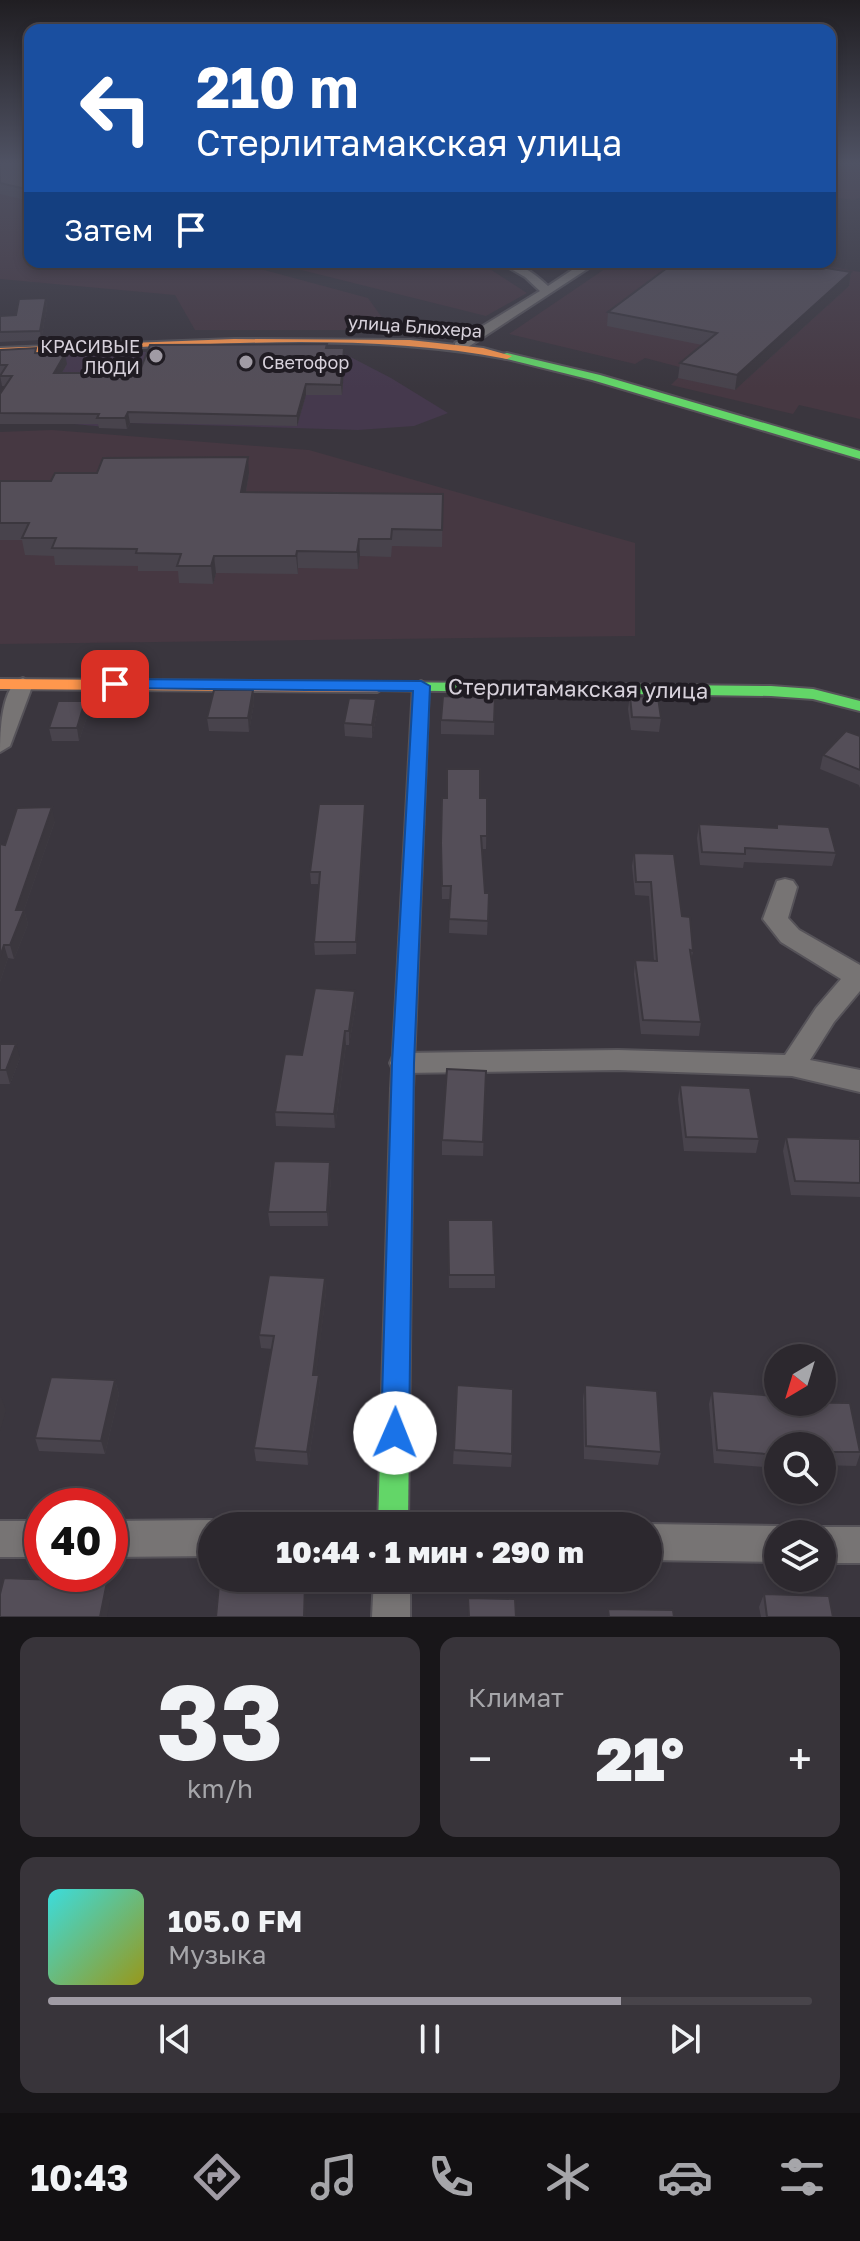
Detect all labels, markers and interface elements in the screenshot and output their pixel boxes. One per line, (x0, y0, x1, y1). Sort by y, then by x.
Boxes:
text: 210 m (196, 53, 358, 120)
icon: left (64, 56, 168, 160)
text: Стерлитамакская улица (196, 121, 622, 164)
icon: arrive (169, 208, 213, 252)
text: Затем (64, 212, 153, 248)
street label: улица Блюхера (347, 310, 483, 342)
place label: КРАСИВЫЕ ЛЮДИ (40, 335, 140, 378)
marker: КРАСИВЫЕ ЛЮДИ (147, 347, 165, 365)
place label: Светофор (262, 351, 349, 373)
marker: Светофор (237, 353, 255, 371)
pin (81, 650, 149, 718)
icon: arrive (93, 662, 137, 706)
street label: Стерлитамакская улица (448, 672, 708, 704)
north arrow (764, 1344, 836, 1416)
map controls (764, 1344, 836, 1592)
position arrow (353, 1391, 437, 1475)
button: search (764, 1432, 836, 1504)
speed limit sign: 40 (24, 1488, 128, 1592)
button: layers (764, 1520, 836, 1592)
text: 10:44 · 1 мин · 290 m (276, 1534, 584, 1570)
text: 33 (157, 1658, 283, 1783)
text: Климат (468, 1682, 564, 1713)
text: 21° (596, 1722, 684, 1794)
text: − (468, 1732, 492, 1785)
text: + (788, 1732, 812, 1785)
text: km/h (187, 1773, 253, 1804)
text: 105.0 FM (168, 1903, 302, 1939)
text: Музыка (168, 1939, 266, 1970)
icon: previous (153, 2017, 197, 2061)
icon: pause (408, 2017, 452, 2061)
icon: next (663, 2017, 707, 2061)
icon: directions (189, 2149, 245, 2205)
icon: music (306, 2149, 362, 2205)
icon: phone (423, 2149, 479, 2205)
icon: climate (540, 2149, 596, 2205)
icon: car (657, 2149, 713, 2205)
icon: filters (774, 2149, 830, 2205)
text: 10:43 (30, 2156, 128, 2199)

